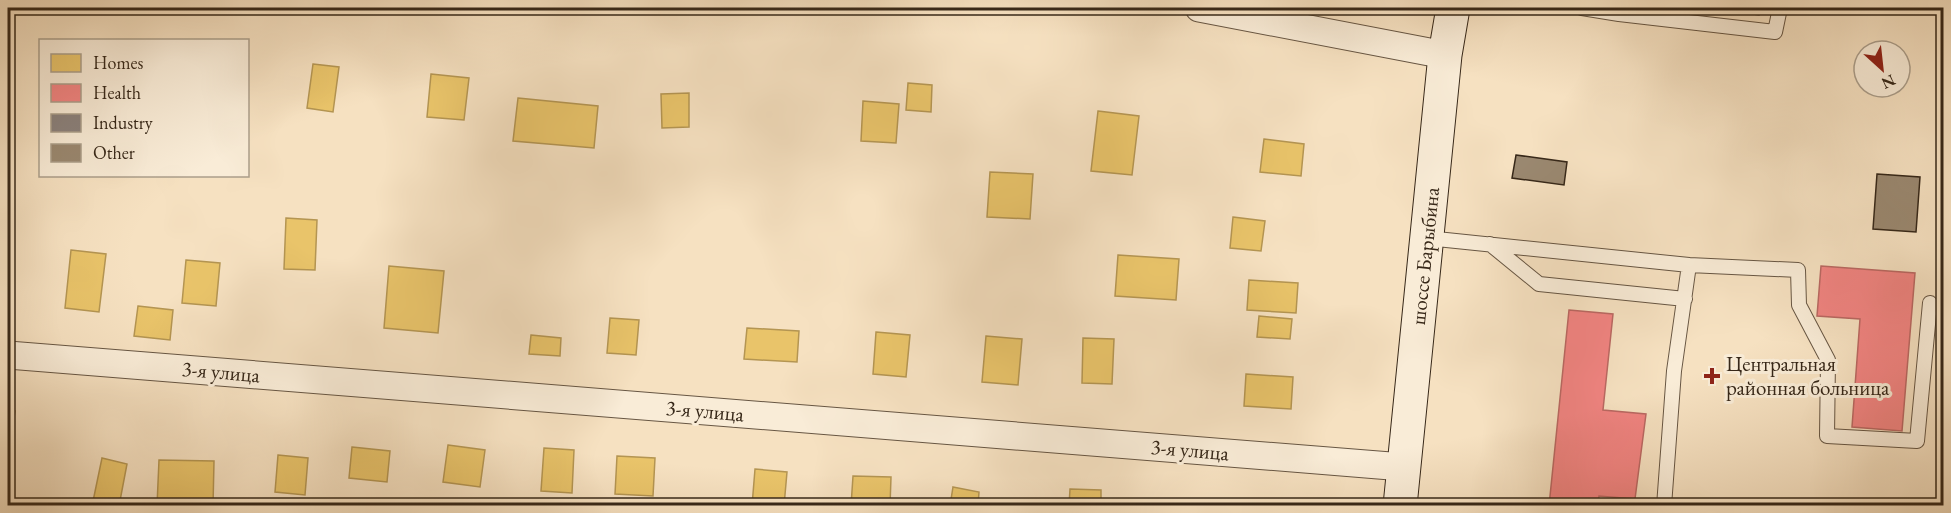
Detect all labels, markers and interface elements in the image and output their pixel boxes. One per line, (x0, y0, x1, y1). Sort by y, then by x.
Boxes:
legend (39, 39, 249, 177)
north arrow (1852, 39, 1912, 99)
text: Homes (93, 51, 144, 74)
text: N (1878, 70, 1899, 94)
text: Health (93, 81, 141, 104)
text: Industry (93, 111, 153, 134)
text: Other (93, 141, 135, 164)
street label: шоссе Барыбина (1404, 185, 1445, 326)
place label: Центральная районная больница (1726, 350, 1890, 401)
street label: 3-я улица (181, 355, 262, 388)
marker: Центральная районная больница (1703, 367, 1721, 385)
street label: 3-я улица (665, 394, 746, 427)
street label: 3-я улица (1150, 433, 1231, 466)

